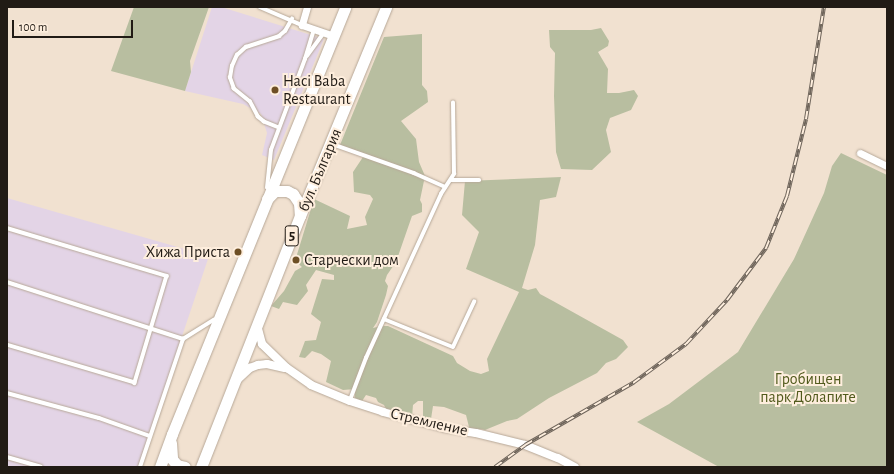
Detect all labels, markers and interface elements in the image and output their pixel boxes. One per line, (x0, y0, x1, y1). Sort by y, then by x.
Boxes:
scale bar (14, 12, 135, 38)
text: 100 m (19, 21, 47, 33)
place label: Haci Baba Restaurant (283, 71, 351, 109)
marker: Haci Baba Restaurant (270, 85, 280, 95)
street label: бул. България (294, 126, 346, 214)
road number: 5 (284, 223, 300, 249)
place label: Хижа Приста (146, 242, 230, 262)
marker: Хижа Приста (233, 247, 243, 257)
place label: Старчески дом (304, 250, 399, 270)
marker: Старчески дом (291, 255, 301, 265)
park label: Гробищен парк Долапите (760, 369, 856, 407)
street label: Стремление (388, 404, 470, 440)

